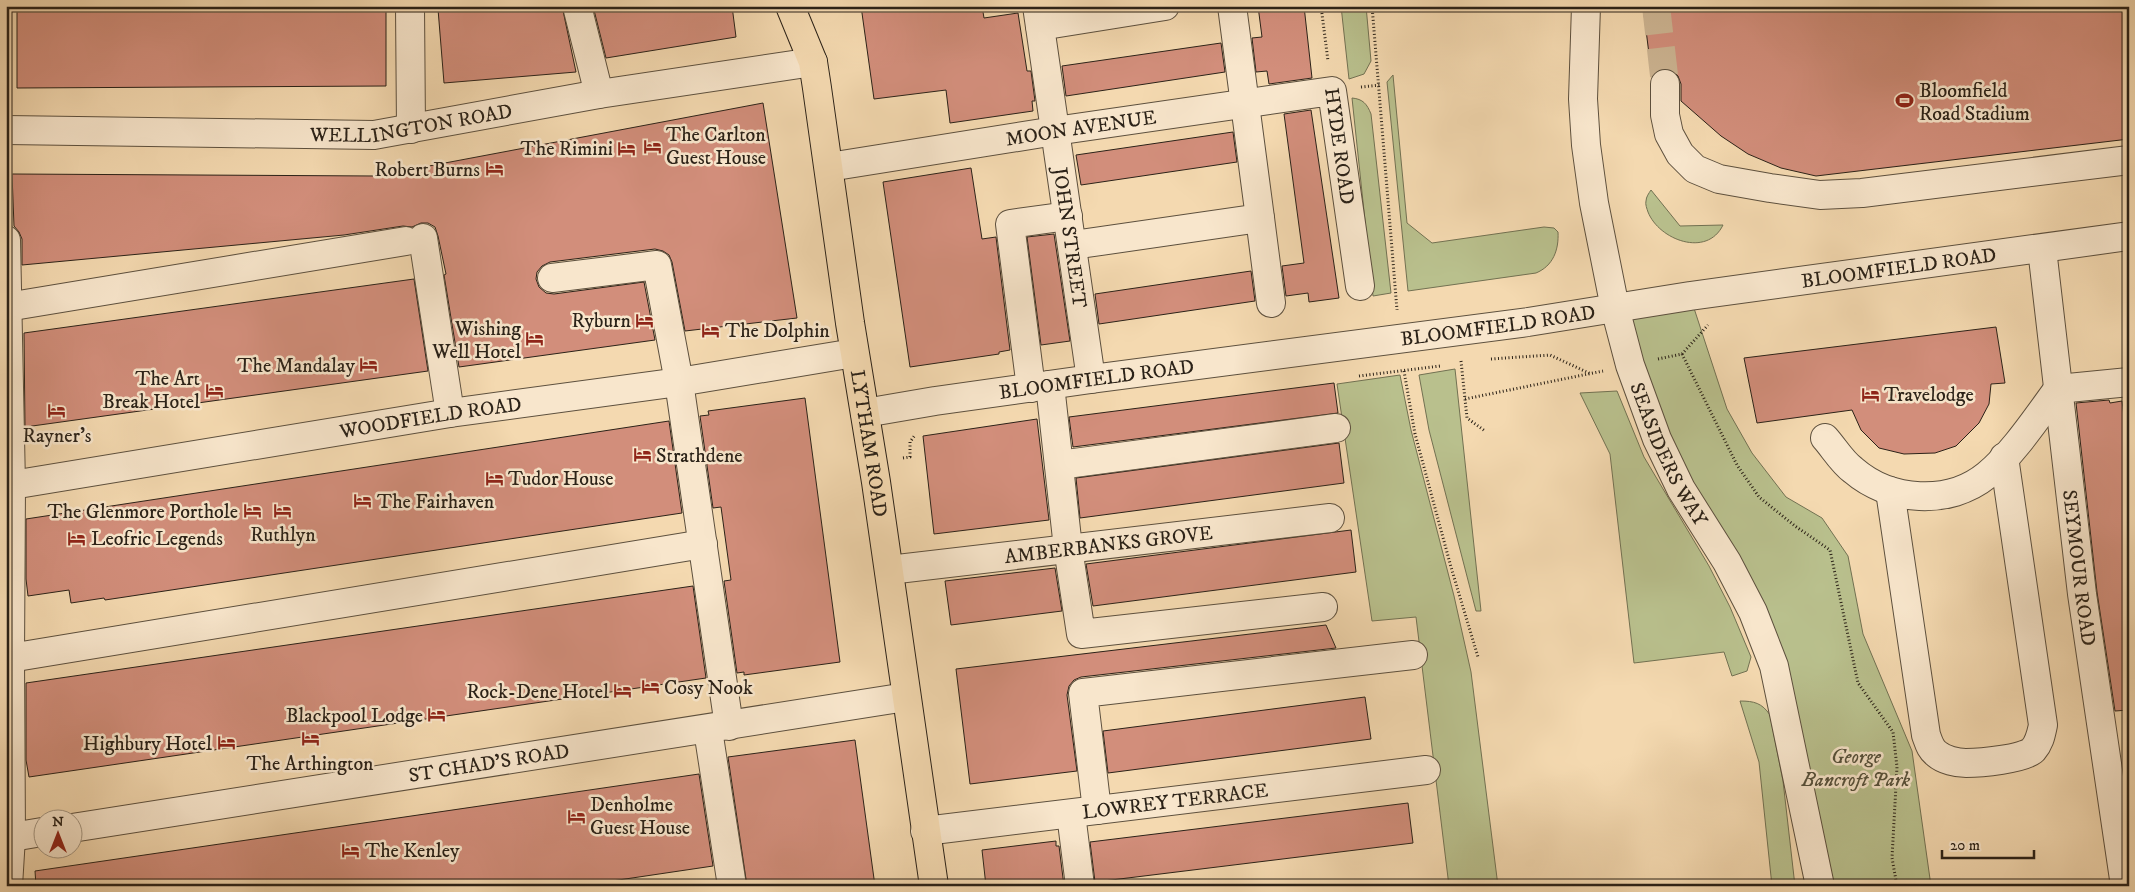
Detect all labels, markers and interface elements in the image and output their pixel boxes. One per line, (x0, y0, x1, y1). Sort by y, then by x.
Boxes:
place label: Bloomfield Road Stadium (1919, 79, 2030, 127)
street label: HYDE ROAD (1318, 86, 1359, 206)
sports icon: Bloomfield Road Stadium (1895, 91, 1915, 111)
street label: WELLINGTON ROAD (309, 99, 515, 149)
street label: MOON AVENUE (1004, 106, 1158, 153)
place label: The Carlton Guest House (666, 123, 766, 171)
hotel icon: The Carlton Guest House (642, 136, 662, 156)
place label: The Rimini (521, 137, 613, 162)
hotel icon: The Rimini (617, 138, 637, 158)
place label: Robert Burns (374, 158, 480, 183)
hotel icon: Robert Burns (484, 159, 504, 179)
street label: JOHN STREET (1046, 164, 1092, 310)
street label: BLOOMFIELD ROAD (1800, 243, 1998, 295)
street label: BLOOMFIELD ROAD (1399, 300, 1597, 353)
place label: Ryburn (572, 309, 632, 334)
hotel icon: Ryburn (635, 310, 655, 330)
place label: Wishing Well Hotel (431, 317, 521, 365)
place label: The Dolphin (725, 319, 830, 344)
hotel icon: The Dolphin (701, 320, 721, 340)
hotel icon: Wishing Well Hotel (525, 329, 545, 349)
place label: The Mandalay (237, 354, 355, 379)
hotel icon: The Mandalay (359, 355, 379, 375)
street label: BLOOMFIELD ROAD (998, 355, 1196, 406)
place label: The Art Break Hotel (102, 367, 200, 415)
street label: LYTHAM ROAD (844, 368, 892, 519)
street label: SEASIDERS WAY (1623, 379, 1712, 531)
hotel icon: The Art Break Hotel (204, 380, 224, 400)
place label: Travelodge (1884, 383, 1974, 408)
hotel icon: Travelodge (1860, 384, 1880, 404)
street label: WOODFIELD ROAD (337, 392, 523, 445)
hotel icon: Rayner's (47, 401, 67, 421)
place label: Rayner's (23, 424, 92, 449)
place label: Strathdene (656, 444, 743, 469)
hotel icon: Strathdene (632, 445, 652, 465)
place label: Tudor House (508, 467, 614, 492)
hotel icon: Tudor House (484, 468, 504, 488)
street label: SEYMOUR ROAD (2056, 488, 2101, 648)
place label: The Fairhaven (377, 490, 495, 515)
hotel icon: The Fairhaven (353, 491, 373, 511)
place label: The Glenmore Porthole (48, 500, 238, 525)
hotel icon: Ruthlyn (273, 500, 293, 520)
hotel icon: The Glenmore Porthole (242, 501, 262, 521)
street label: AMBERBANKS GROVE (1003, 521, 1214, 570)
place label: Ruthlyn (250, 523, 316, 548)
place label: Leofric Legends (91, 527, 223, 552)
hotel icon: Leofric Legends (67, 528, 87, 548)
place label: Cosy Nook (664, 676, 753, 701)
hotel icon: Cosy Nook (640, 677, 660, 697)
place label: Rock-Dene Hotel (466, 680, 609, 705)
hotel icon: Rock-Dene Hotel (613, 681, 633, 701)
place label: Blackpool Lodge (286, 704, 423, 729)
hotel icon: Blackpool Lodge (427, 705, 447, 725)
hotel icon: The Arthington (300, 729, 320, 749)
place label: Highbury Hotel (83, 732, 212, 757)
hotel icon: Highbury Hotel (216, 733, 236, 753)
street label: ST CHAD'S ROAD (407, 739, 571, 789)
park label: George Bancroft Park (1801, 745, 1911, 793)
place label: The Arthington (246, 752, 374, 777)
street label: LOWREY TERRACE (1081, 778, 1270, 826)
place label: Denholme Guest House (590, 793, 690, 841)
hotel icon: Denholme Guest House (566, 806, 586, 826)
north arrow (32, 810, 82, 860)
text: N (52, 813, 64, 831)
scale bar (1942, 827, 2035, 859)
text: 20 m (1950, 836, 1980, 855)
place label: The Kenley (365, 839, 460, 864)
hotel icon: The Kenley (341, 840, 361, 860)

